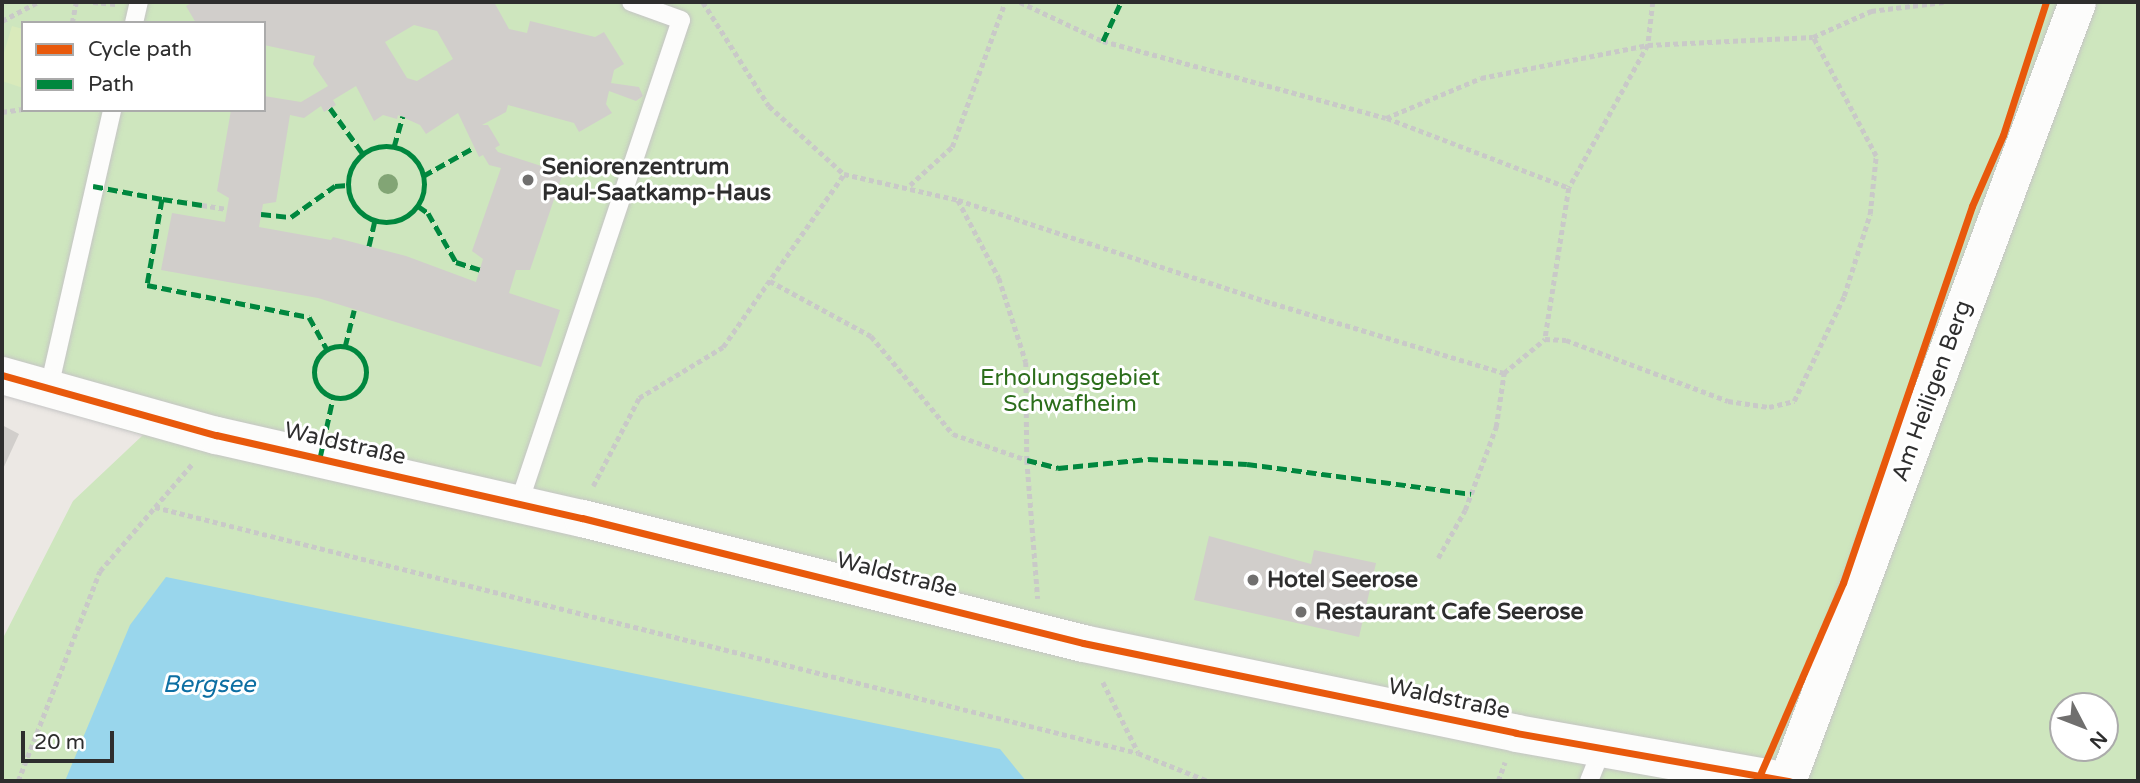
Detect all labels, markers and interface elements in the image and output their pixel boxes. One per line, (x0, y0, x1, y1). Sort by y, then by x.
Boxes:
legend (21, 21, 266, 112)
text: Cycle path (88, 37, 192, 62)
text: Path (88, 72, 134, 97)
place label: Seniorenzentrum Paul-Saatkamp-Haus (542, 153, 771, 207)
marker: Seniorenzentrum Paul-Saatkamp-Haus (520, 172, 536, 188)
street label: Am Heiligen Berg (1886, 297, 1978, 485)
park label: Erholungsgebiet Schwafheim (980, 364, 1160, 418)
street label: Waldstraße (281, 417, 409, 471)
street label: Waldstraße (834, 547, 960, 603)
place label: Hotel Seerose (1267, 566, 1418, 594)
marker: Hotel Seerose (1245, 572, 1261, 588)
place label: Restaurant Cafe Seerose (1315, 598, 1584, 626)
marker: Restaurant Cafe Seerose (1293, 604, 1309, 620)
water label: Bergsee (163, 671, 255, 699)
street label: Waldstraße (1386, 673, 1512, 725)
north arrow (2049, 692, 2119, 762)
scale bar (24, 716, 117, 760)
text: N (2085, 727, 2111, 753)
text: 20 m (34, 730, 85, 755)

